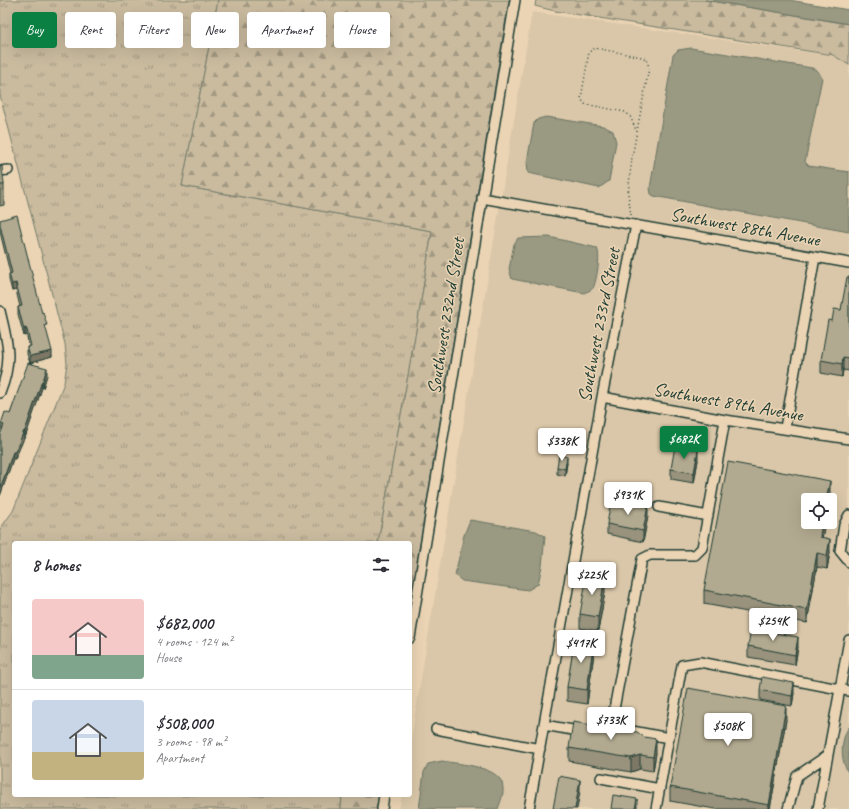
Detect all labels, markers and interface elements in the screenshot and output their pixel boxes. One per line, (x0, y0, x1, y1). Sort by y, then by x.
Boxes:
chip: Buy (12, 12, 57, 48)
chip: Rent (65, 12, 116, 48)
chip: Filters (124, 12, 183, 48)
chip: New (191, 12, 239, 48)
chip: Apartment (247, 12, 326, 48)
chip: House (334, 12, 390, 48)
street label: Southwest 88th Avenue (668, 202, 823, 252)
street label: Southwest 232nd Street (422, 234, 471, 396)
street label: Southwest 233rd Street (572, 244, 626, 404)
street label: Southwest 89th Avenue (651, 377, 806, 427)
pin: $682K (656, 426, 712, 460)
pin: $338K (534, 428, 590, 462)
text: $682K (669, 431, 699, 447)
text: $338K (547, 433, 577, 449)
pin: $931K (600, 482, 656, 516)
text: $931K (613, 487, 643, 503)
map controls (801, 493, 837, 529)
button: locate (801, 493, 837, 529)
icon: filters (370, 554, 392, 576)
text: 8 homes (32, 555, 80, 576)
pin: $225K (564, 562, 620, 596)
text: $225K (577, 567, 607, 583)
pin: $254K (745, 608, 801, 642)
text: $682,000 (156, 613, 213, 634)
text: $254K (758, 613, 788, 629)
icon: home (64, 615, 112, 663)
pin: $417K (553, 630, 609, 664)
text: 4 rooms · 124 m² (156, 634, 232, 650)
text: $417K (566, 635, 596, 651)
text: House (156, 650, 181, 666)
pin: $733K (583, 707, 639, 741)
text: $733K (596, 712, 626, 728)
text: $508,000 (156, 713, 213, 734)
pin: $508K (700, 713, 756, 747)
icon: home (64, 716, 112, 764)
text: $508K (713, 718, 743, 734)
text: 3 rooms · 98 m² (156, 734, 226, 750)
text: Apartment (156, 750, 204, 766)

